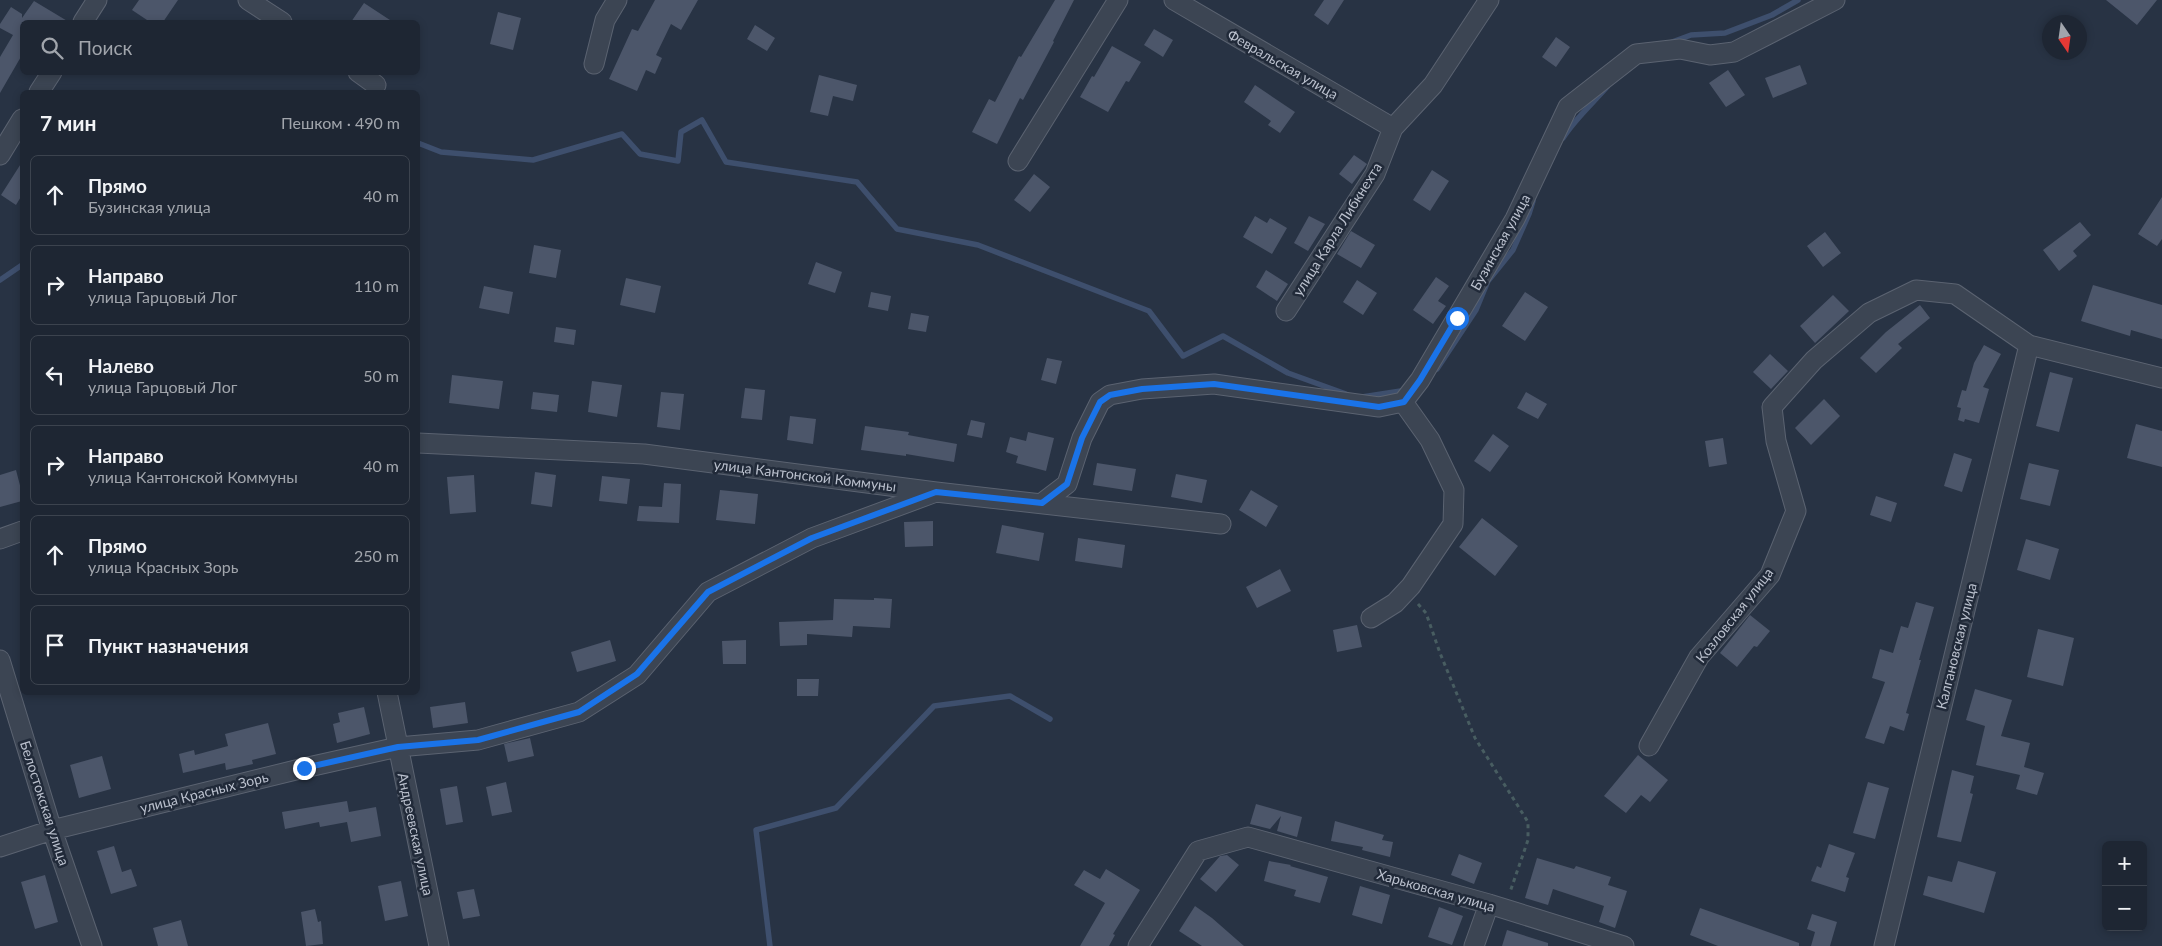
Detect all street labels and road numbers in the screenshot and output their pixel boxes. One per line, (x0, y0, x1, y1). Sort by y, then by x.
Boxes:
street label: Февральская улица (1225, 26, 1341, 103)
street label: улица Карла Либкнехта (1289, 159, 1385, 299)
street label: Бузинская улица (1467, 191, 1533, 293)
street label: улица Кантонской Коммуны (713, 455, 897, 495)
street label: Козловская улица (1692, 564, 1776, 666)
street label: Калгановская улица (1932, 581, 1980, 711)
street label: Белостокская улица (17, 738, 73, 868)
street label: улица Красных Зорь (138, 768, 270, 816)
street label: Андреевская улица (395, 771, 437, 897)
street label: Харьковская улица (1375, 865, 1497, 915)

